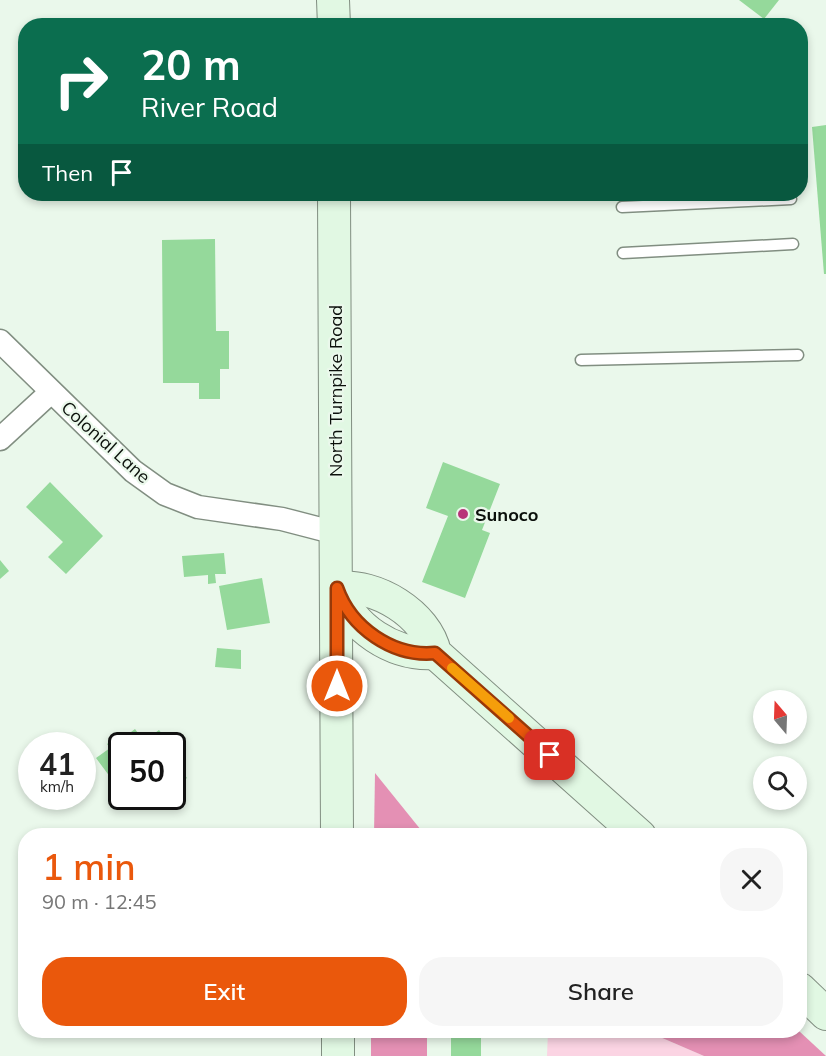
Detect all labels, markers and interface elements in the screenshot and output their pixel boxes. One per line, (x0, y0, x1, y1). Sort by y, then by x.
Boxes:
text: 20 m (141, 38, 241, 91)
icon: right (42, 42, 120, 120)
text: River Road (141, 90, 278, 124)
icon: arrive (105, 156, 138, 189)
text: Then (42, 159, 93, 187)
street label: North Turnpike Road (324, 305, 347, 477)
street label: Colonial Lane (57, 396, 155, 488)
place label: Sunoco (475, 503, 538, 526)
marker: Sunoco (456, 507, 470, 521)
position arrow (305, 654, 369, 718)
north arrow (753, 690, 807, 744)
map controls (753, 690, 807, 810)
pin (524, 729, 575, 780)
speed limit sign: 50 (108, 732, 186, 810)
icon: arrive (533, 738, 566, 771)
text: 41 (39, 745, 75, 783)
button: search (753, 756, 807, 810)
text: km/h (40, 777, 74, 796)
text: 1 min (42, 844, 136, 889)
button: close (720, 848, 783, 911)
text: 90 m · 12:45 (42, 889, 156, 914)
button: Exit (42, 957, 407, 1026)
button: Share (419, 957, 783, 1026)

